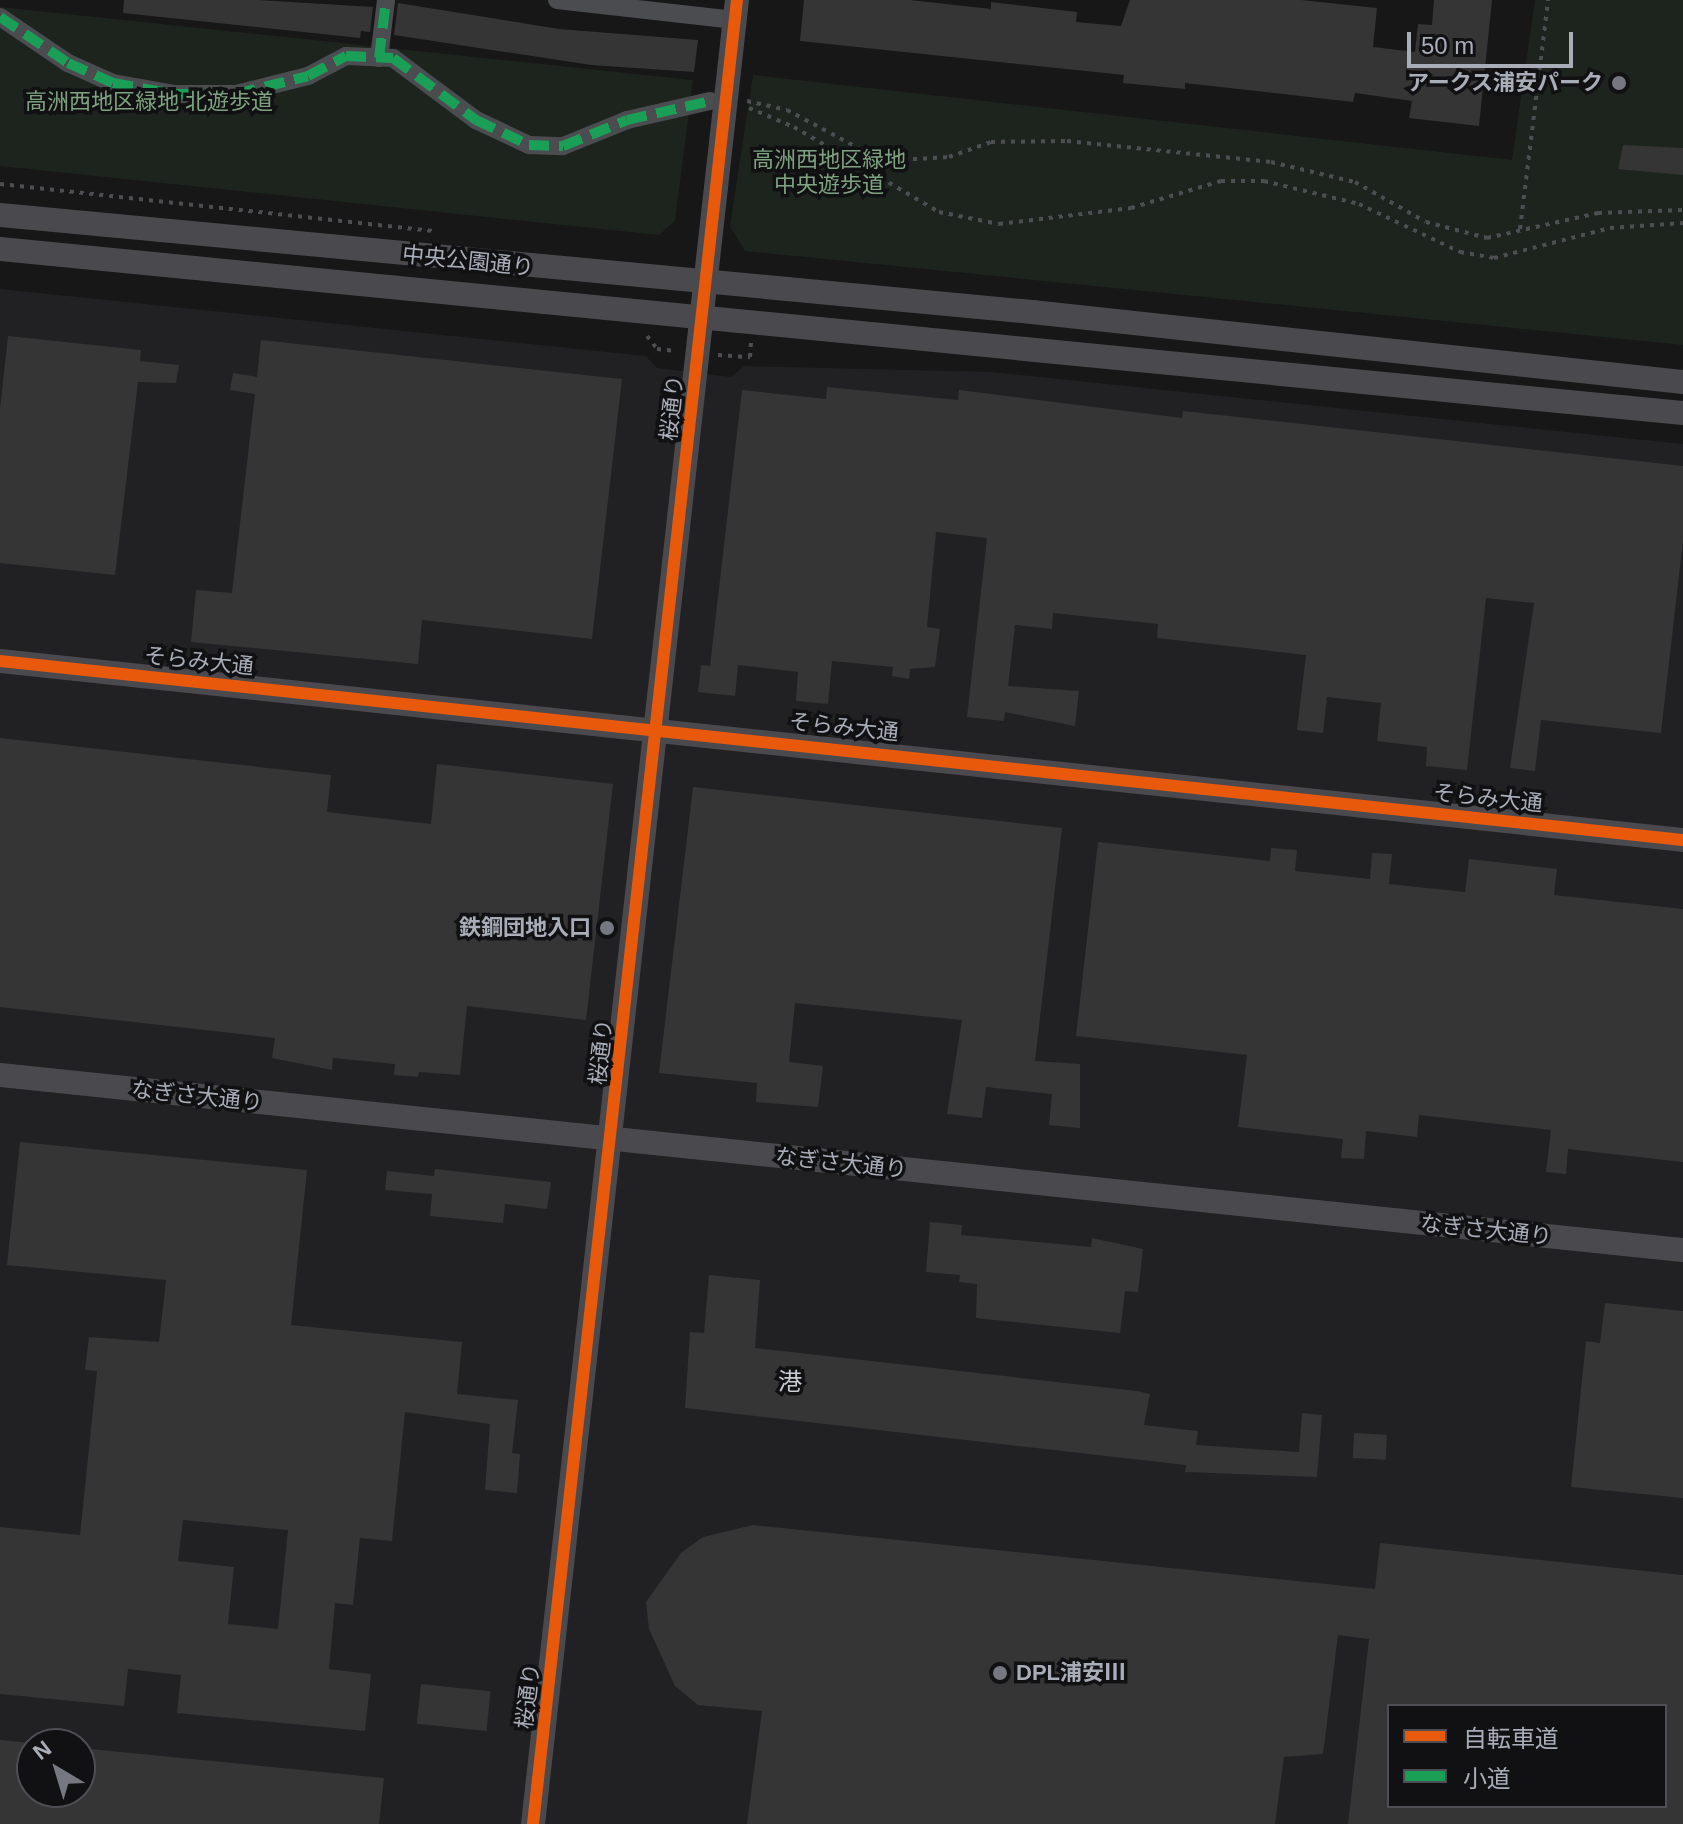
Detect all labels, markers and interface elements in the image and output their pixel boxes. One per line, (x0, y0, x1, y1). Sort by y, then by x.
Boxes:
scale bar (1411, 16, 1577, 66)
text: 50 m (1421, 32, 1474, 59)
place label: アークス浦安パーク (1406, 70, 1603, 96)
marker: アークス浦安パーク (1610, 74, 1628, 92)
park label: 高洲西地区緑地 北遊歩道 (25, 89, 273, 115)
park label: 高洲西地区緑地 中央遊歩道 (752, 146, 906, 198)
street label: 中央公園通り (401, 241, 535, 281)
street label: 桜通り (655, 374, 689, 442)
street label: そらみ大通 (143, 642, 255, 680)
street label: そらみ大通 (788, 708, 900, 746)
street label: そらみ大通 (1432, 779, 1544, 817)
place label: 鉄鋼団地入口 (459, 915, 591, 941)
marker: 鉄鋼団地入口 (598, 919, 616, 937)
street label: 桜通り (584, 1018, 618, 1086)
street label: なぎさ大通り (130, 1076, 264, 1116)
street label: なぎさ大通り (774, 1143, 908, 1183)
street label: なぎさ大通り (1419, 1210, 1553, 1250)
district label: 港 (778, 1368, 802, 1396)
place label: DPL浦安Ⅲ (1016, 1660, 1126, 1686)
street label: 桜通り (511, 1662, 545, 1730)
marker: DPL浦安Ⅲ (991, 1664, 1009, 1682)
legend (1387, 1704, 1667, 1808)
text: 自転車道 (1463, 1725, 1559, 1752)
north arrow (16, 1728, 96, 1808)
text: N (28, 1736, 56, 1765)
text: 小道 (1463, 1765, 1511, 1792)

